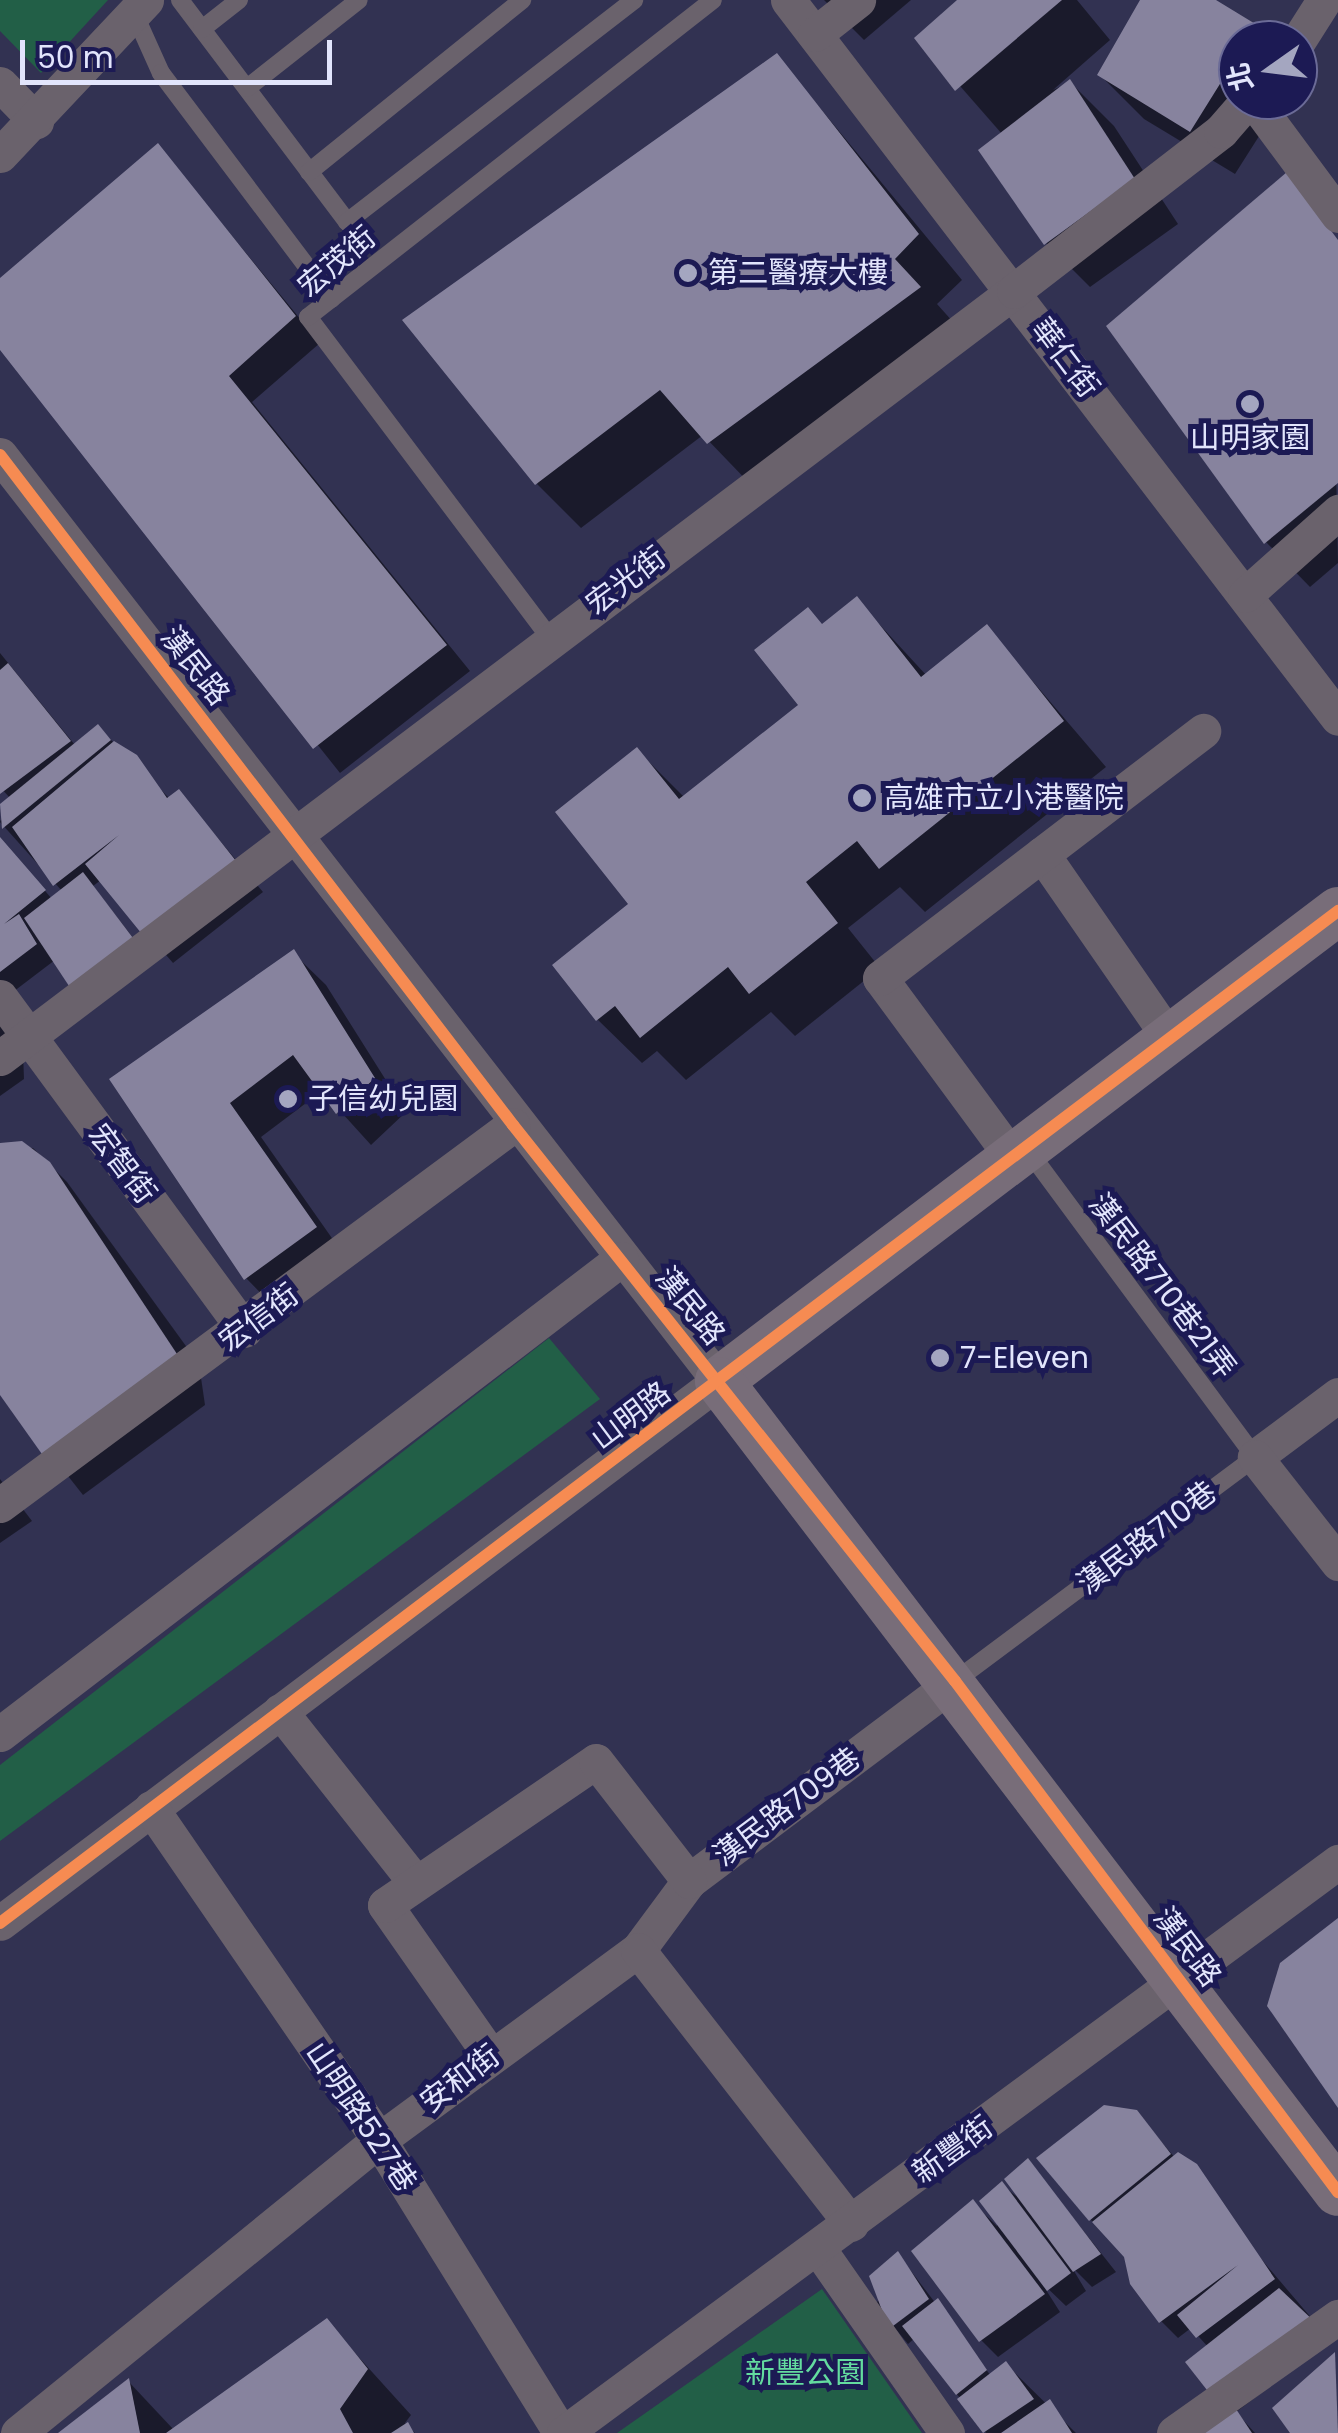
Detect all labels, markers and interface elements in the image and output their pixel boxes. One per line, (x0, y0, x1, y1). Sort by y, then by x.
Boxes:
scale bar (25, 20, 338, 82)
north arrow (1218, 20, 1318, 120)
text: 50 m (37, 36, 114, 79)
text: 北 (1218, 59, 1263, 95)
street label: 宏茂街 (291, 219, 383, 305)
place label: 第二醫療大樓 (708, 255, 888, 291)
marker: 第二醫療大樓 (677, 262, 699, 284)
street label: 華仁街 (1024, 311, 1106, 405)
marker: 山明家園 (1239, 393, 1261, 415)
place label: 山明家園 (1190, 420, 1310, 456)
street label: 宏光街 (579, 540, 673, 622)
street label: 漢民路 (153, 619, 237, 713)
place label: 高雄市立小港醫院 (884, 780, 1124, 816)
marker: 高雄市立小港醫院 (849, 785, 875, 811)
place label: 子信幼兒園 (308, 1081, 458, 1117)
marker: 子信幼兒園 (277, 1088, 299, 1110)
street label: 宏智街 (81, 1117, 163, 1211)
street label: 漢民路710巷21弄 (1081, 1187, 1243, 1385)
street label: 漢民路 (648, 1260, 732, 1352)
street label: 宏信街 (212, 1277, 306, 1359)
place label: 7-Eleven (960, 1340, 1089, 1376)
marker: 7-Eleven (929, 1347, 951, 1369)
street label: 山明路 (584, 1375, 678, 1457)
street label: 漢民路710巷 (1070, 1474, 1224, 1602)
street label: 漢民路709巷 (707, 1740, 867, 1874)
street label: 漢民路 (1146, 1900, 1228, 1994)
street label: 山明路527巷 (298, 2035, 424, 2199)
street label: 安和街 (413, 2038, 507, 2120)
street label: 新豐街 (906, 2109, 1000, 2191)
park label: 新豐公園 (745, 2355, 865, 2391)

